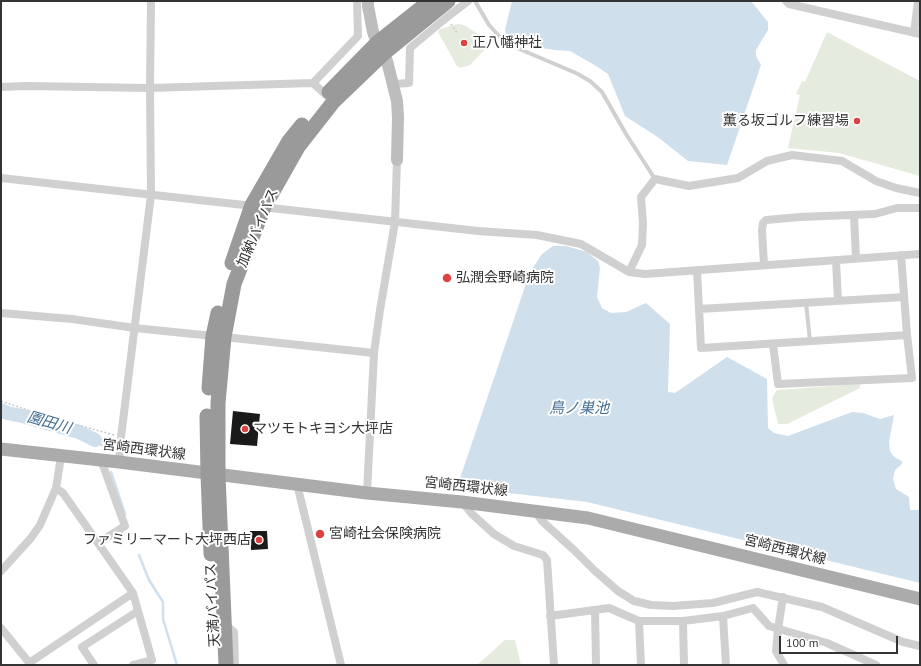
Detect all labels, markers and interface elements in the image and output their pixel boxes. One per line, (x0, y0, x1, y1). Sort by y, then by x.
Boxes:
place label: 正八幡神社 (472, 35, 542, 51)
marker: 正八幡神社 (459, 38, 469, 48)
place label: 薫る坂ゴルフ練習場 (723, 113, 849, 129)
marker: 薫る坂ゴルフ練習場 (852, 116, 862, 126)
street label: 加納バイパス (234, 186, 282, 270)
place label: 弘潤会野崎病院 (456, 270, 554, 286)
marker: 弘潤会野崎病院 (441, 272, 453, 284)
water label: 鳥ノ巣池 (549, 400, 609, 418)
water label: 園田川 (25, 408, 73, 438)
place label: マツモトキヨシ大坪店 (253, 421, 393, 437)
marker: マツモトキヨシ大坪店 (240, 424, 250, 434)
street label: 宮崎西環状線 (101, 437, 187, 463)
street label: 宮崎西環状線 (423, 474, 509, 500)
place label: 宮崎社会保険病院 (329, 526, 441, 542)
marker: 宮崎社会保険病院 (314, 528, 326, 540)
place label: ファミリーマート大坪西店 (83, 532, 251, 548)
street label: 宮崎西環状線 (742, 532, 828, 568)
marker: ファミリーマート大坪西店 (254, 535, 264, 545)
street label: 天満バイパス (202, 563, 224, 647)
scale bar (781, 628, 900, 654)
text: 100 m (786, 635, 819, 650)

